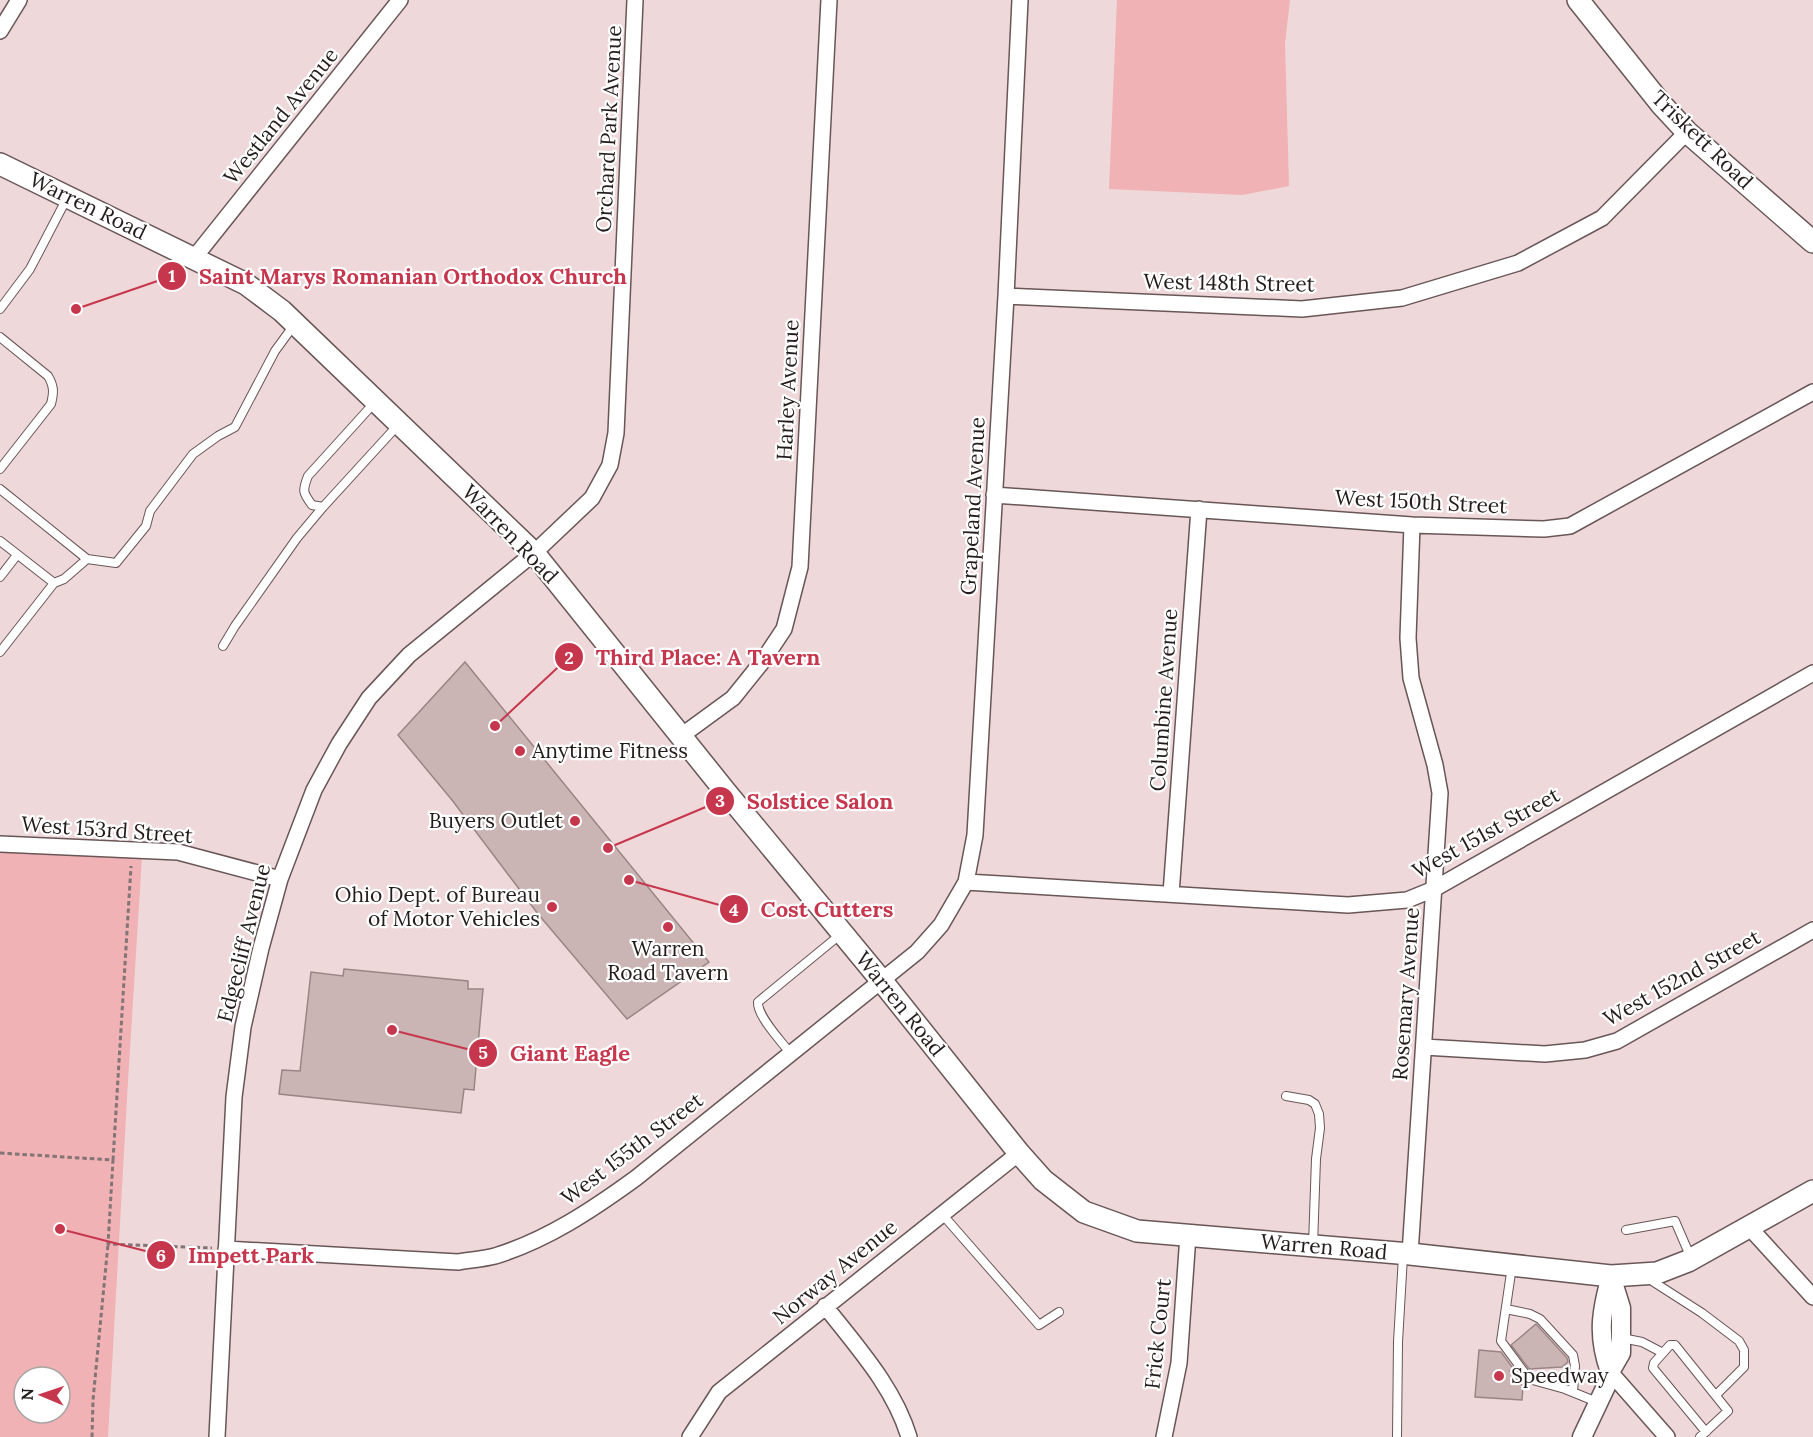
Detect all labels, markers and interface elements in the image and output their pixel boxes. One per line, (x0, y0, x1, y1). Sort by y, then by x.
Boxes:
street label: Orchard Park Avenue (590, 25, 627, 233)
street label: Westland Avenue (217, 42, 344, 189)
street label: Triskett Road (1646, 84, 1759, 195)
street label: Warren Road (25, 166, 151, 246)
callout: Saint Marys Romanian Orthodox Church (157, 256, 639, 296)
text: Saint Marys Romanian Orthodox Church (199, 262, 627, 290)
text: 1 (168, 264, 176, 287)
street label: West 148th Street (1143, 268, 1316, 298)
street label: Harley Avenue (770, 319, 805, 461)
street label: Grapeland Avenue (954, 416, 991, 596)
street label: Warren Road (456, 478, 564, 589)
street label: West 150th Street (1334, 483, 1509, 520)
street label: Columbine Avenue (1144, 608, 1183, 792)
callout: Third Place: A Tavern (554, 637, 833, 677)
text: Third Place: A Tavern (596, 643, 820, 671)
text: 2 (564, 646, 574, 669)
place label: Anytime Fitness (531, 737, 688, 764)
marker: Anytime Fitness (513, 744, 527, 758)
street label: West 151st Street (1407, 780, 1565, 884)
callout: Solstice Salon (705, 781, 905, 821)
text: Solstice Salon (747, 787, 893, 815)
text: 3 (715, 789, 725, 812)
place label: Buyers Outlet (429, 807, 564, 834)
street label: West 153rd Street (20, 810, 195, 849)
marker: Buyers Outlet (568, 814, 582, 828)
street label: Edgecliff Avenue (211, 861, 276, 1025)
place label: Ohio Dept. of Bureau of Motor Vehicles (335, 881, 540, 932)
callout: Cost Cutters (719, 889, 906, 929)
text: Cost Cutters (761, 895, 893, 923)
text: 4 (729, 898, 739, 921)
marker: Ohio Dept. of Bureau of Motor Vehicles (545, 900, 559, 914)
street label: Rosemary Avenue (1386, 907, 1425, 1081)
marker: Warren Road Tavern (661, 920, 675, 934)
street label: West 152nd Street (1598, 923, 1766, 1032)
place label: Warren Road Tavern (607, 935, 729, 986)
street label: Warren Road (850, 946, 951, 1062)
callout: Giant Eagle (468, 1033, 642, 1073)
text: Giant Eagle (510, 1039, 630, 1067)
text: 5 (478, 1041, 488, 1064)
street label: West 155th Street (555, 1086, 709, 1211)
street label: Norway Avenue (767, 1213, 902, 1330)
street label: Warren Road (1259, 1228, 1389, 1265)
callout: Impett Park (146, 1235, 326, 1275)
text: Impett Park (188, 1241, 314, 1269)
text: 6 (156, 1244, 166, 1267)
street label: Frick Court (1138, 1276, 1177, 1391)
place label: Speedway (1511, 1362, 1609, 1389)
north arrow (12, 1365, 72, 1425)
marker: Speedway (1492, 1369, 1506, 1383)
text: N (17, 1388, 37, 1401)

